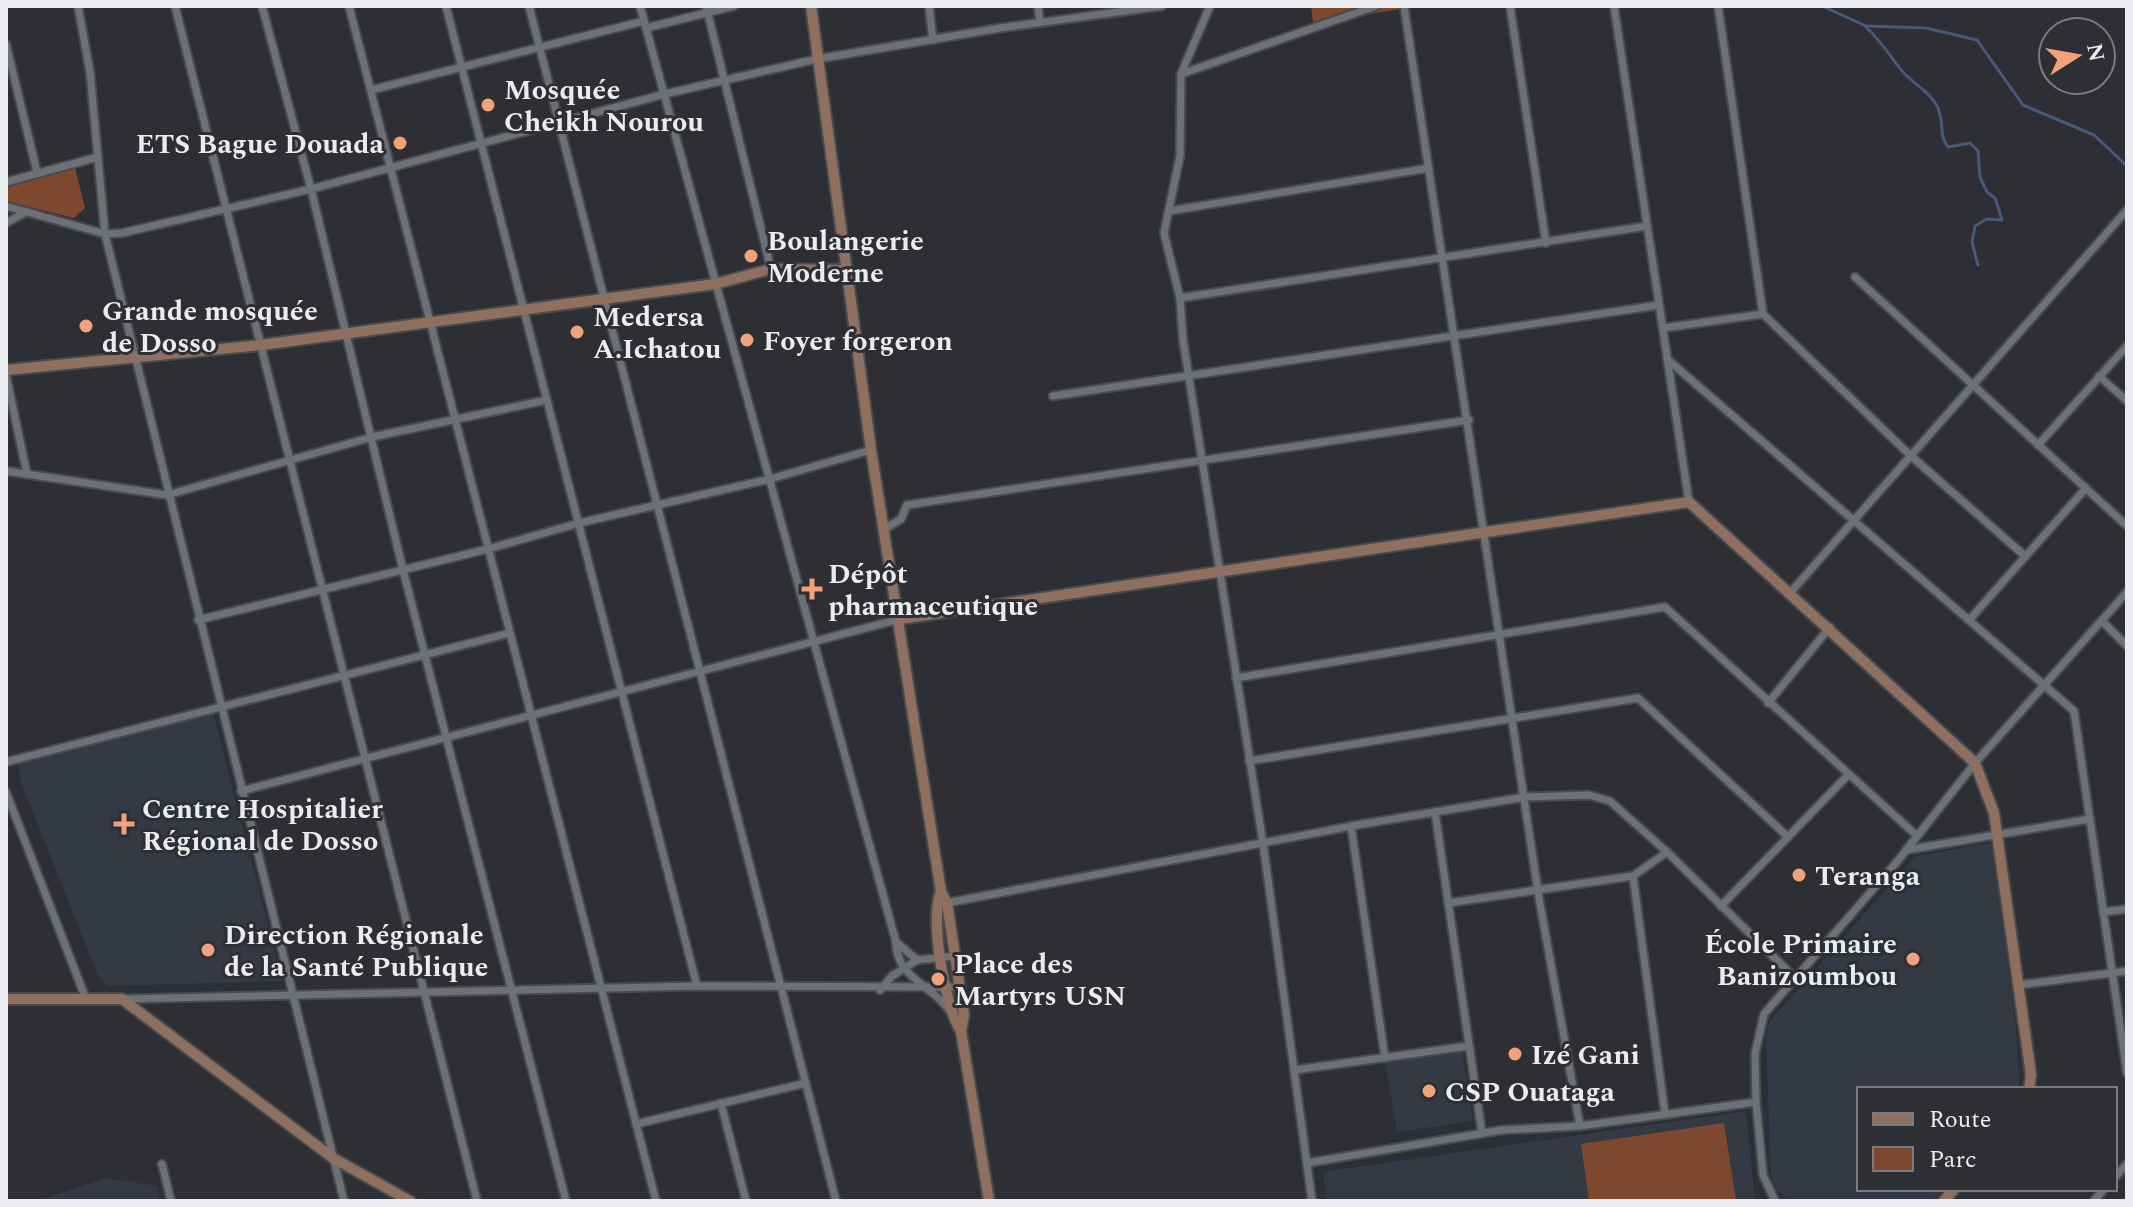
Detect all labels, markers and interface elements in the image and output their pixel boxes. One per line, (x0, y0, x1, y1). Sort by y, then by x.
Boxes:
north arrow (2037, 16, 2117, 96)
text: N (2077, 41, 2113, 64)
place label: Mosquée Cheikh Nourou (504, 69, 704, 144)
marker: Mosquée Cheikh Nourou (479, 96, 497, 114)
place label: ETS Bague Douada (136, 123, 385, 166)
marker: ETS Bague Douada (391, 134, 409, 152)
place label: Boulangerie Moderne (767, 220, 924, 295)
marker: Boulangerie Moderne (742, 247, 760, 265)
place label: Grande mosquée de Dosso (102, 290, 318, 365)
place label: Medersa A.Ichatou (593, 296, 722, 371)
marker: Grande mosquée de Dosso (77, 317, 95, 335)
place label: Foyer forgeron (763, 320, 953, 363)
marker: Medersa A.Ichatou (568, 323, 586, 341)
marker: Foyer forgeron (738, 331, 756, 349)
place label: Dépôt pharmaceutique (828, 553, 1038, 628)
marker: Dépôt pharmaceutique (803, 580, 821, 598)
place label: Centre Hospitalier Régional de Dosso (142, 788, 383, 863)
marker: Centre Hospitalier Régional de Dosso (113, 813, 135, 835)
place label: Teranga (1815, 855, 1921, 898)
marker: Teranga (1790, 866, 1808, 884)
place label: Direction Régionale de la Santé Publique (224, 914, 488, 989)
place label: École Primaire Banizoumbou (1704, 923, 1897, 998)
marker: Direction Régionale de la Santé Publique (199, 941, 217, 959)
place label: Place des Martyrs USN (954, 943, 1126, 1018)
marker: École Primaire Banizoumbou (1904, 950, 1922, 968)
marker: Place des Martyrs USN (929, 970, 947, 988)
place label: Izé Gani (1531, 1034, 1640, 1077)
marker: Izé Gani (1506, 1045, 1524, 1063)
place label: CSP Ouataga (1445, 1071, 1615, 1114)
marker: CSP Ouataga (1420, 1082, 1438, 1100)
legend (1857, 1087, 2117, 1191)
text: Route (1929, 1102, 1991, 1138)
text: Parc (1929, 1142, 1977, 1178)

